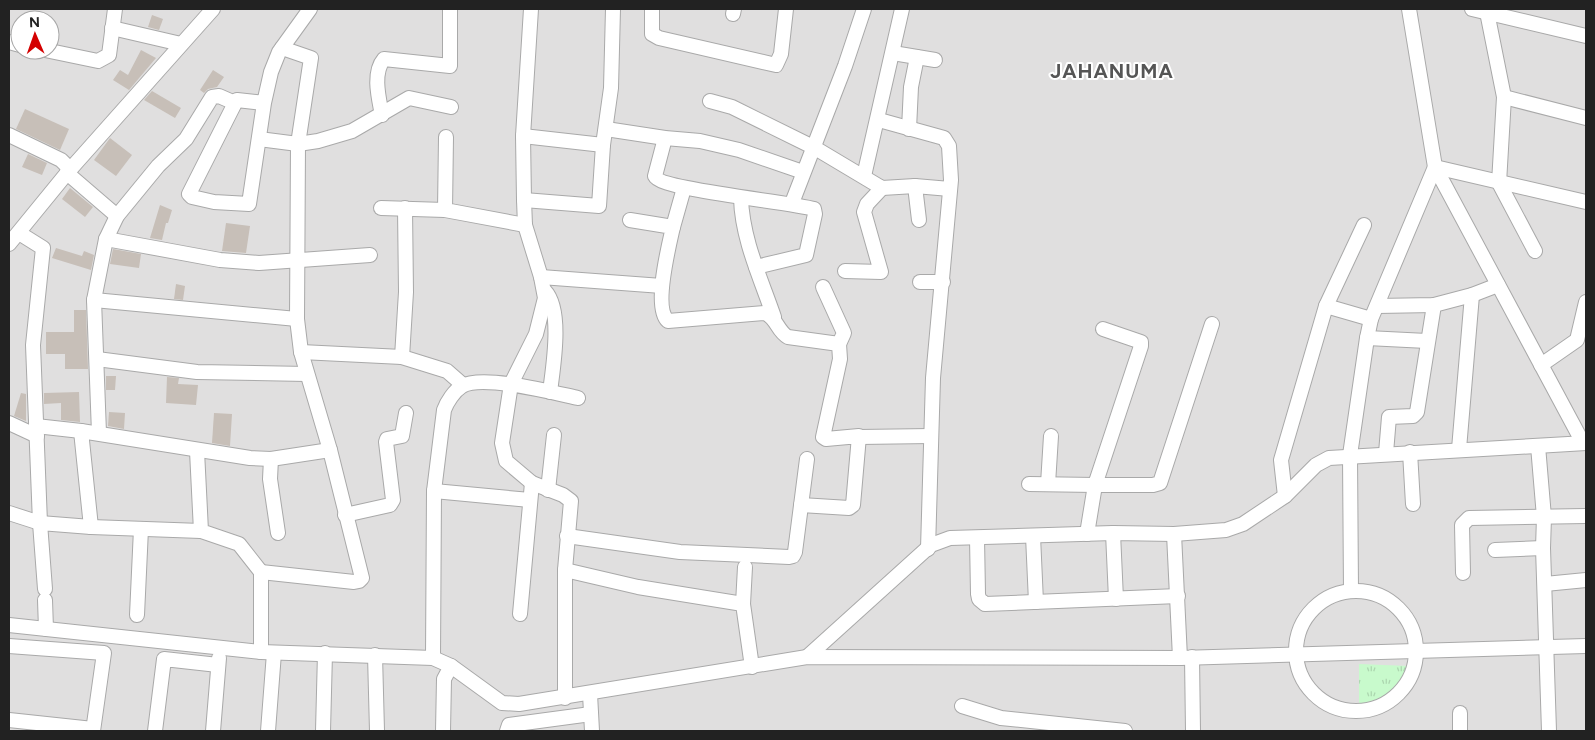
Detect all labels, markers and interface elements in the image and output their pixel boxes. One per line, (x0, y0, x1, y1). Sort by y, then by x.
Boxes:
north arrow (10, 10, 60, 60)
text: N (29, 14, 40, 31)
district label: JAHANUMA (1050, 59, 1174, 83)

